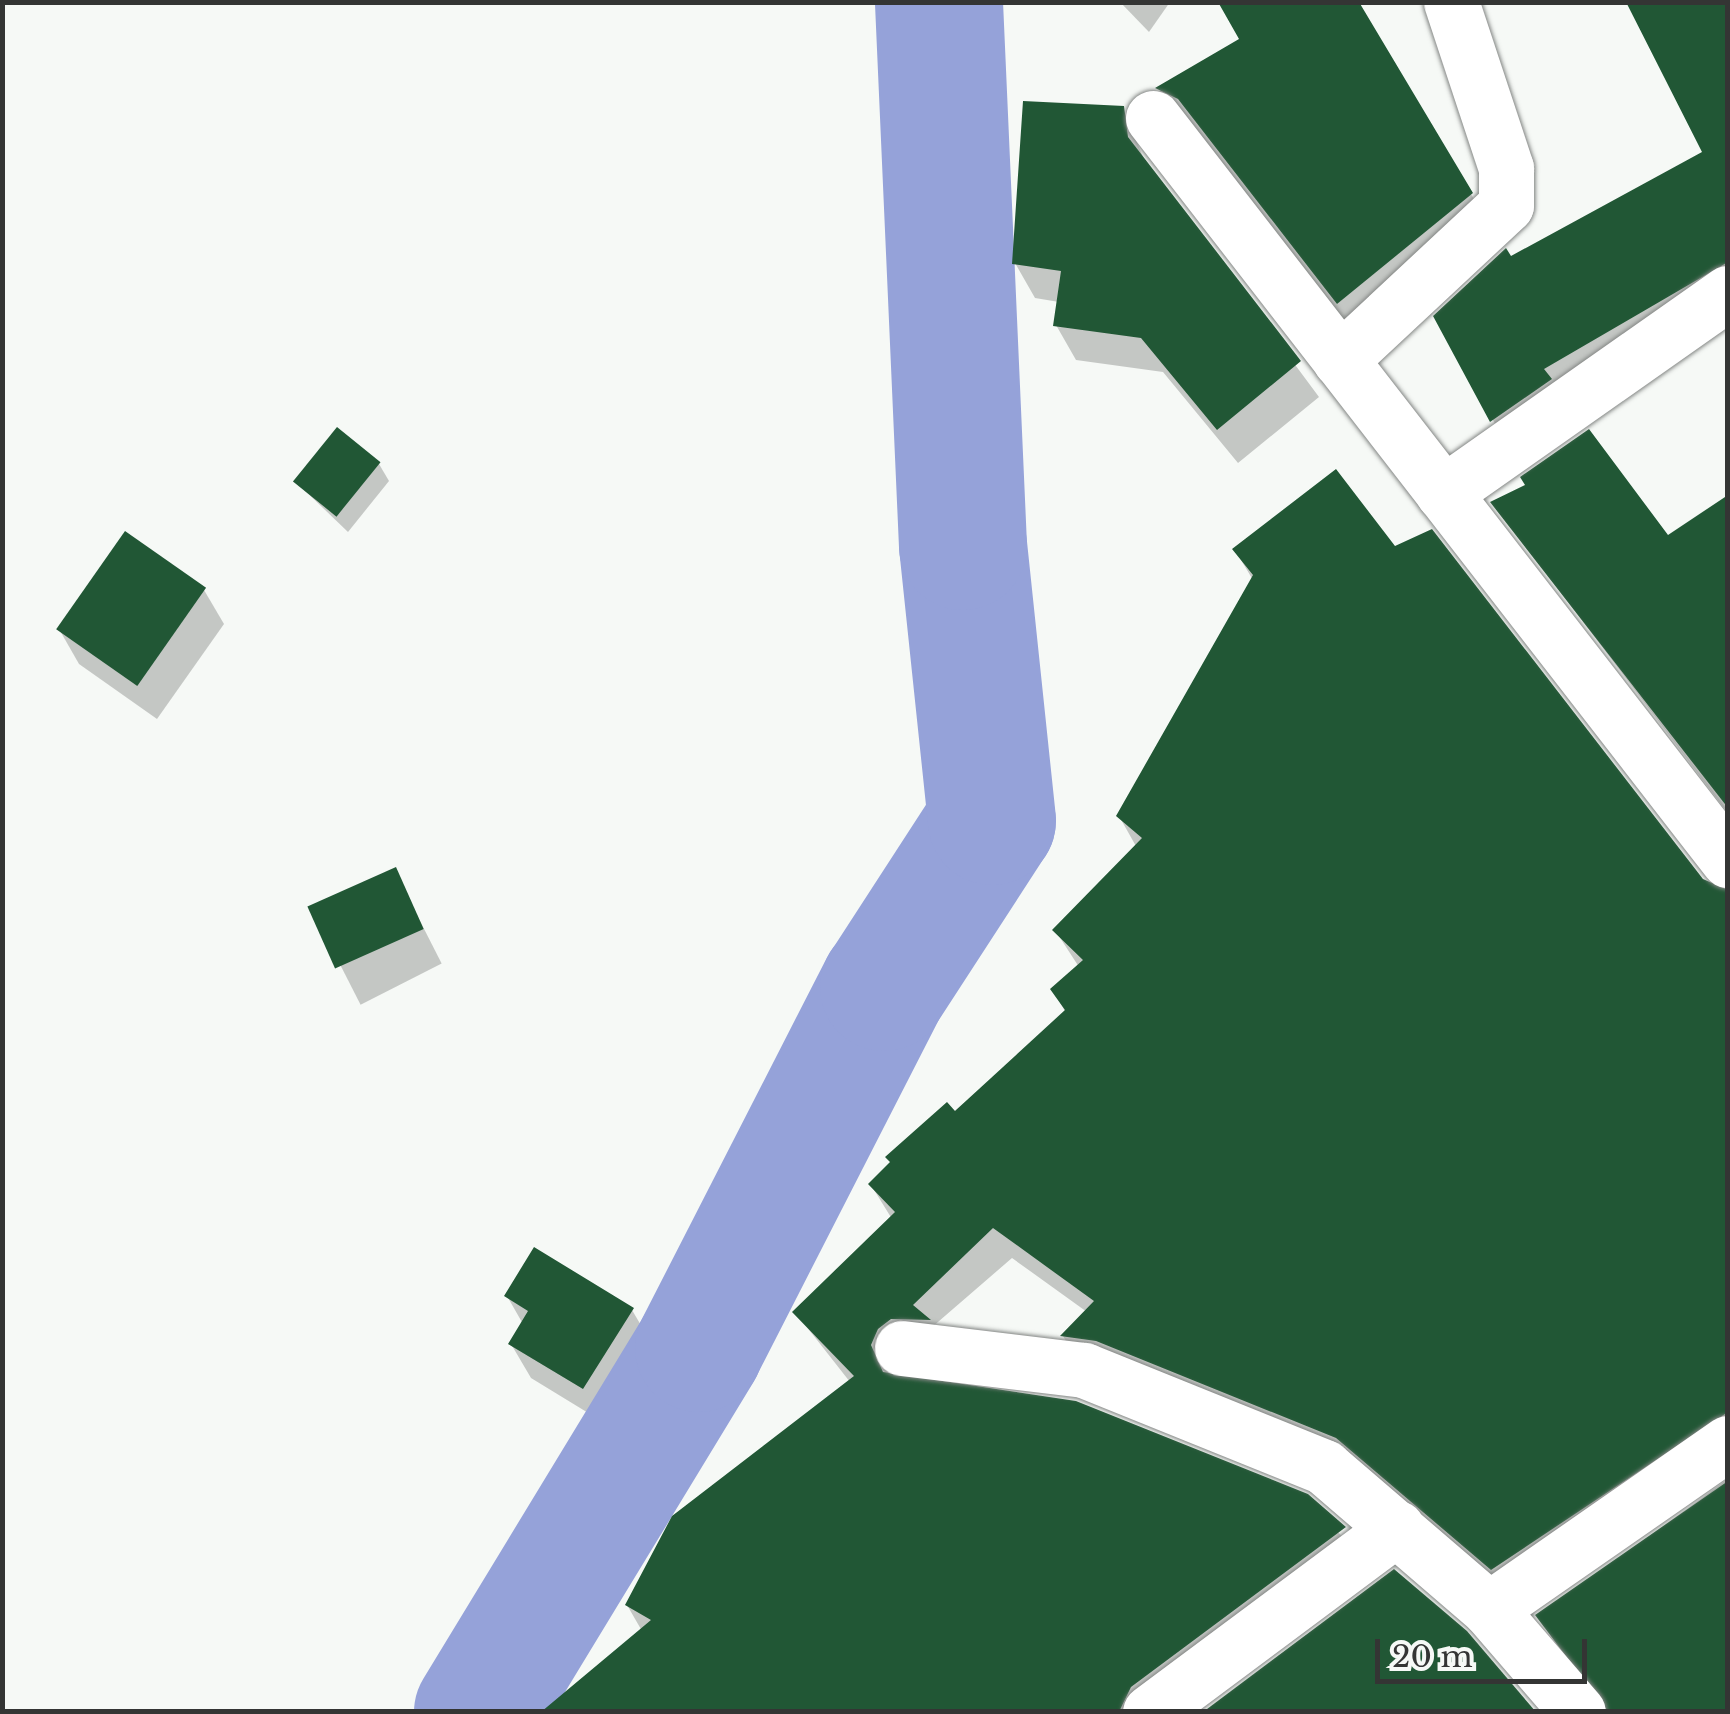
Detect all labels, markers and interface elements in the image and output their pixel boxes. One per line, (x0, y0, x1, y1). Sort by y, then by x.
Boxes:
scale bar (1380, 1619, 1592, 1681)
text: 20 m (1392, 1638, 1473, 1675)

